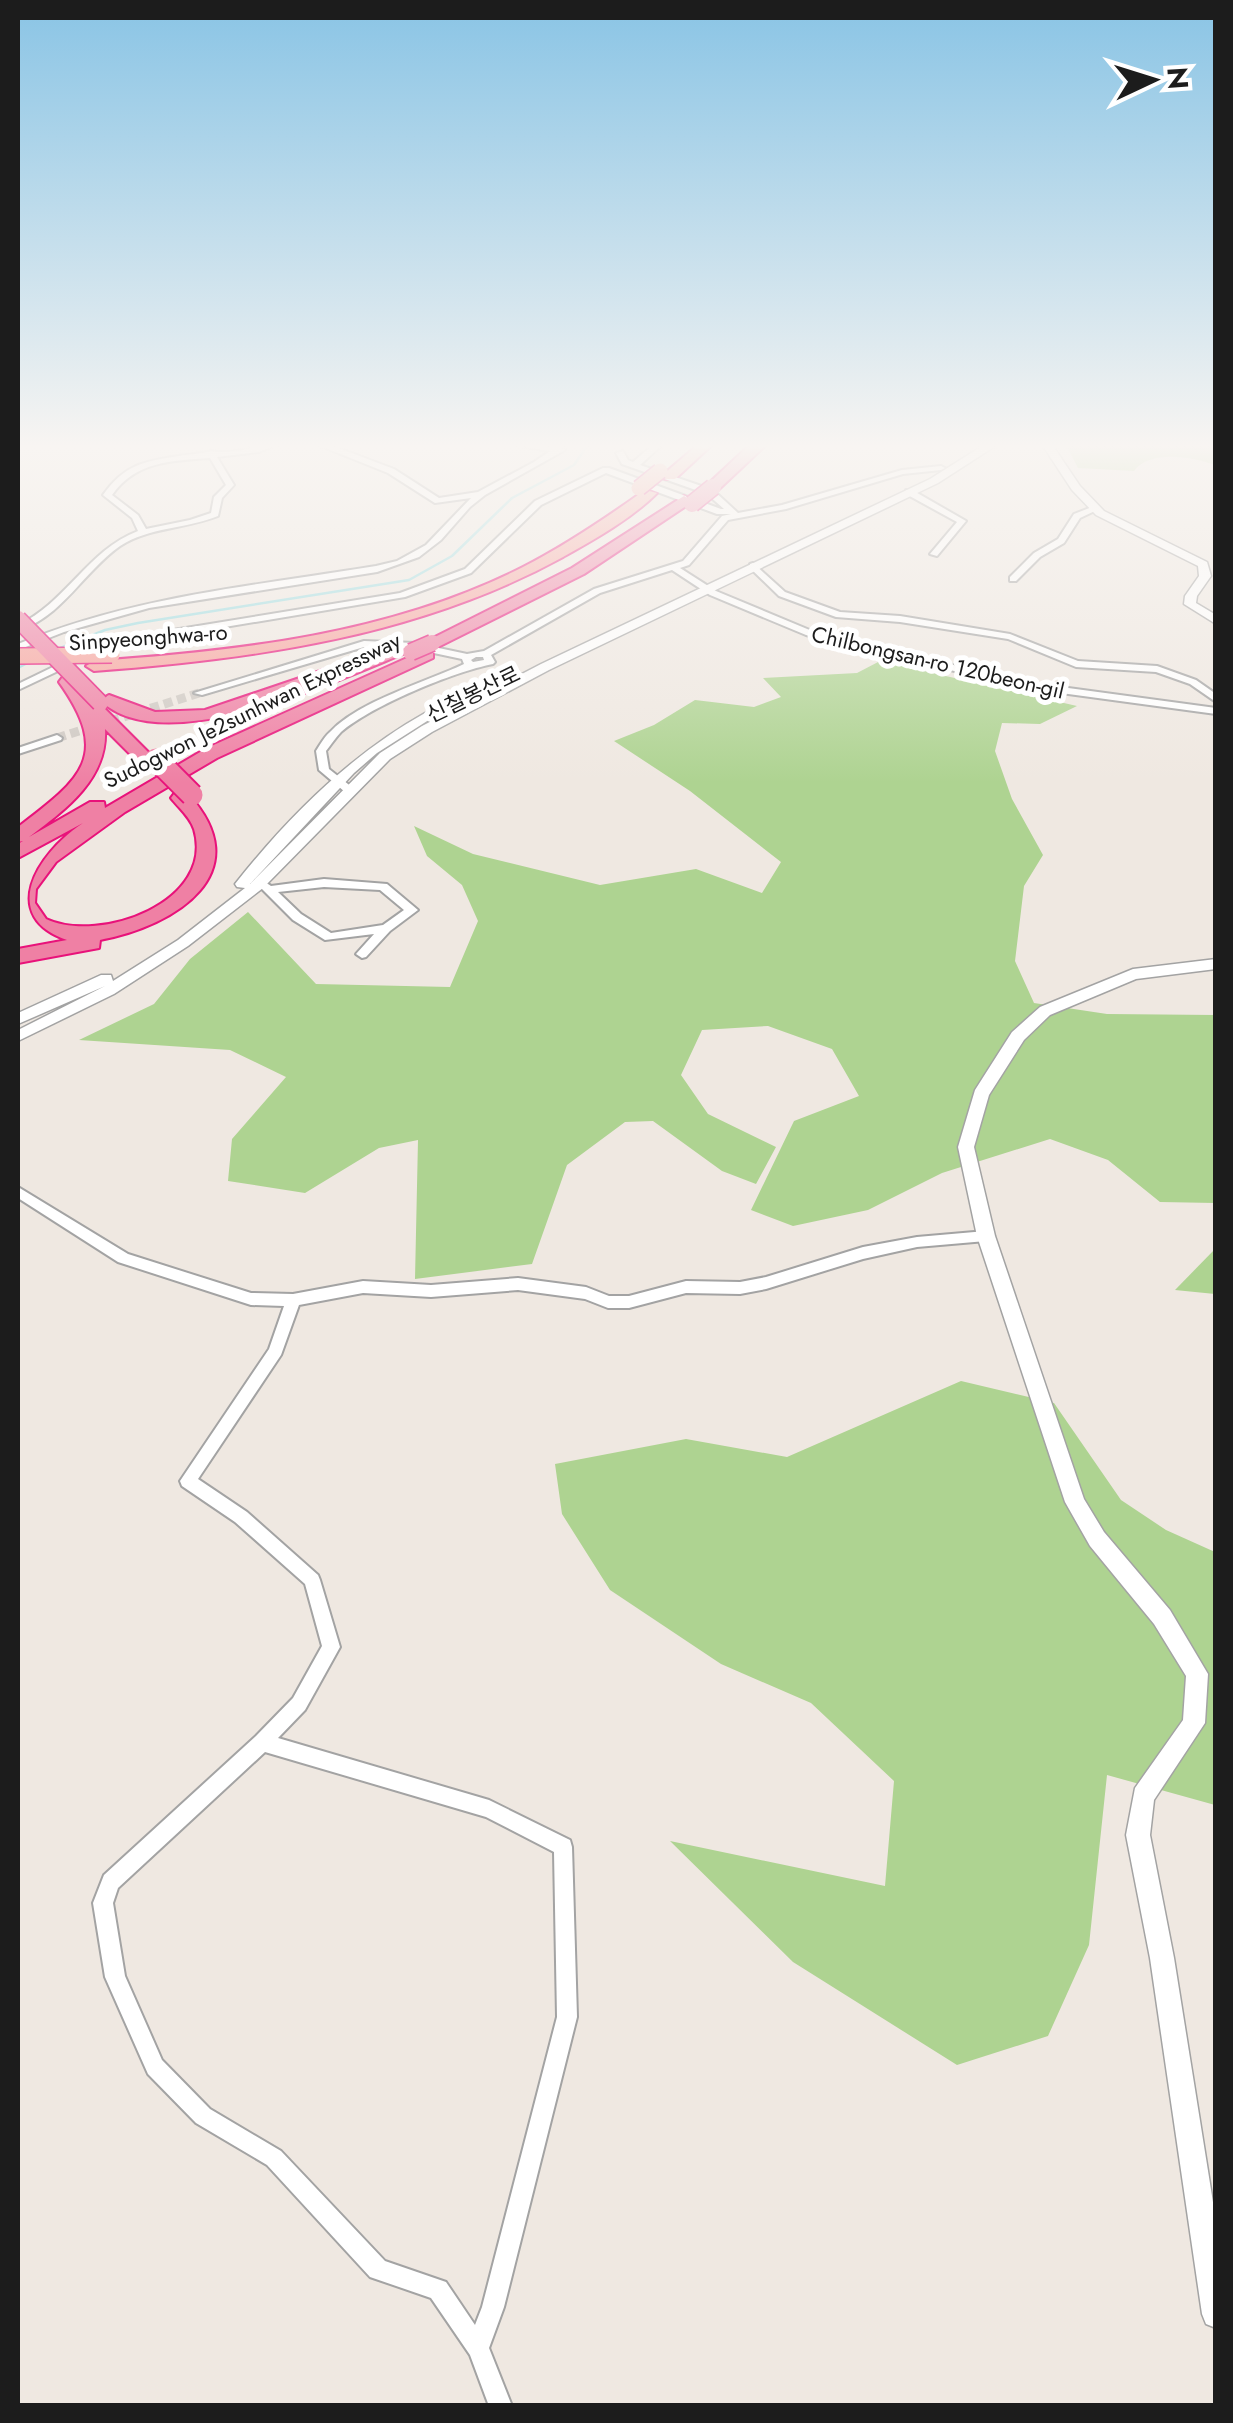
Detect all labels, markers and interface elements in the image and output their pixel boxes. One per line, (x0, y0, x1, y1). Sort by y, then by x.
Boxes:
north arrow (1103, 30, 1203, 130)
text: N (1156, 66, 1199, 91)
street label: Sinpyeonghwa-ro (67, 615, 229, 659)
street label: Chilbongsan-ro 120beon-gil (808, 617, 1068, 707)
street label: Sudogwon Je2sunhwan Expressway (98, 624, 406, 796)
street label: 신칠봉산로 (421, 657, 525, 731)

